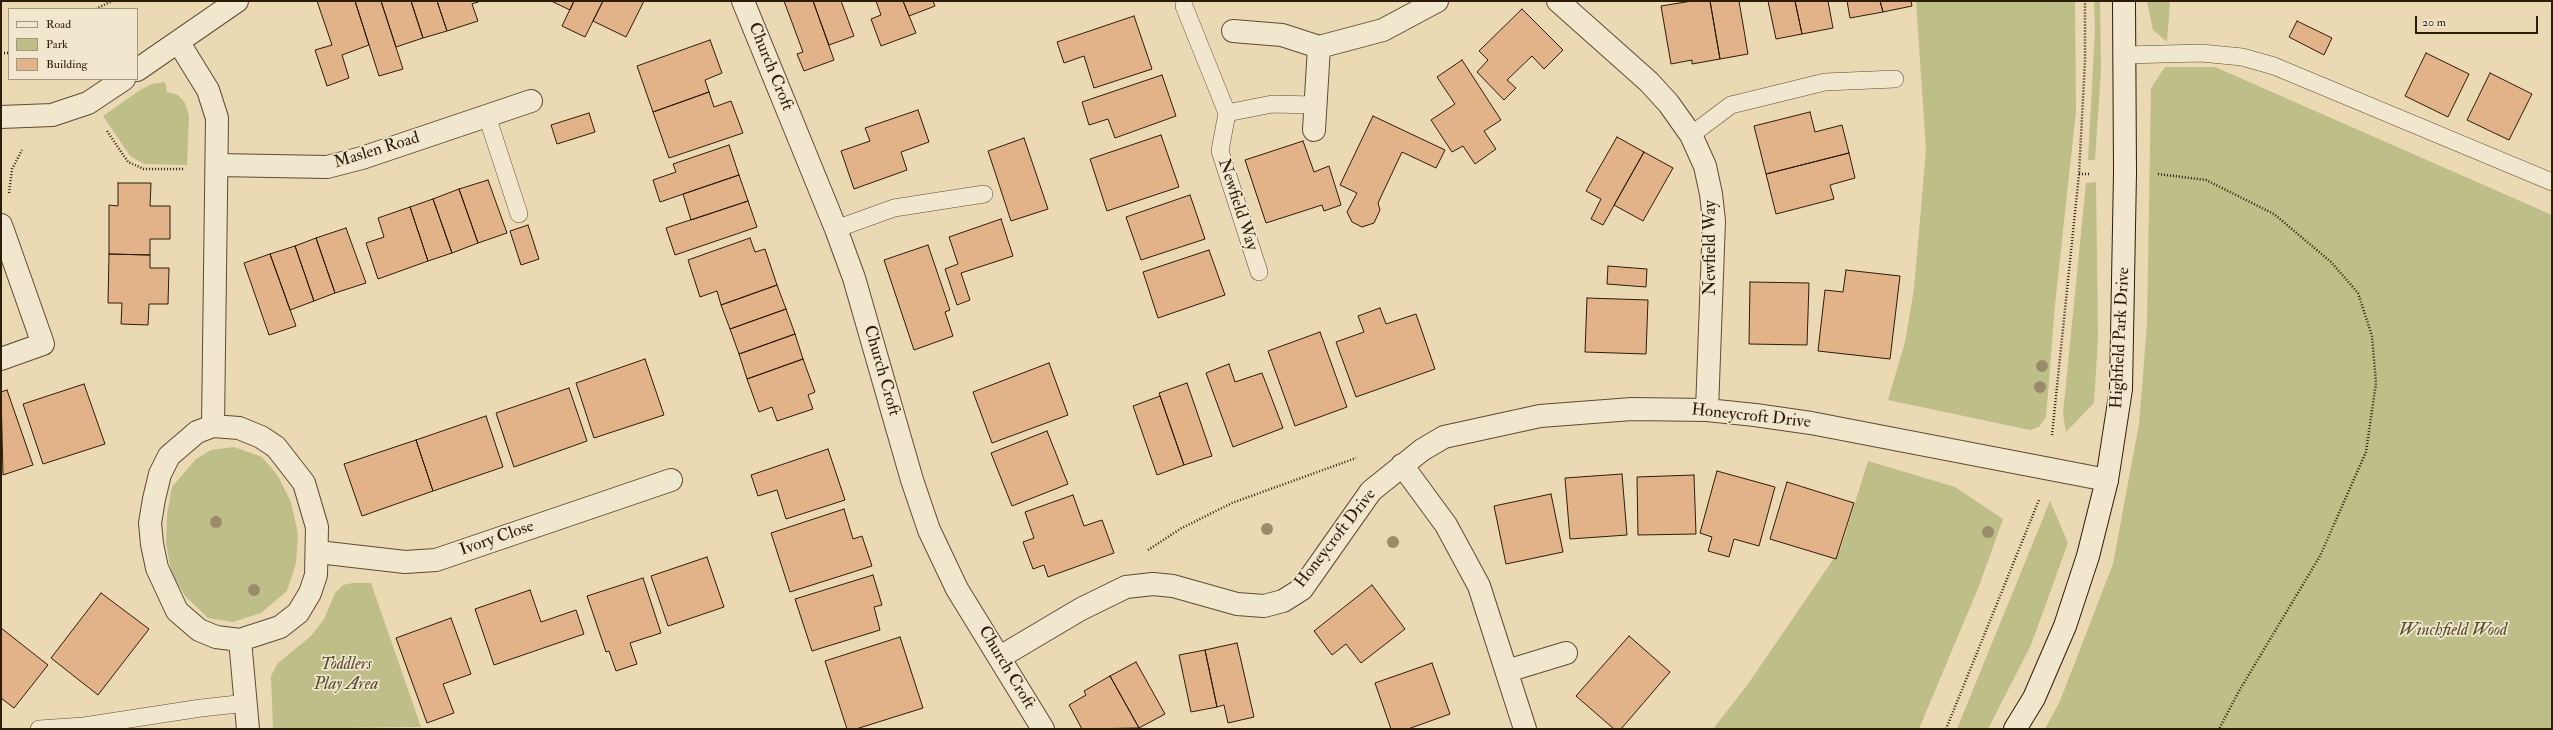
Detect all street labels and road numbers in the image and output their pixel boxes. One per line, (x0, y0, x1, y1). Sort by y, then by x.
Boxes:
street label: Church Croft (743, 20, 797, 114)
street label: Maslen Road (332, 128, 422, 174)
street label: Newfield Way (1213, 157, 1261, 253)
street label: Newfield Way (1701, 200, 1721, 296)
street label: Highfield Park Drive (2107, 267, 2135, 409)
street label: Church Croft (858, 323, 904, 419)
street label: Honeycroft Drive (1690, 401, 1812, 433)
street label: Honeycroft Drive (1291, 485, 1381, 593)
street label: Ivory Close (457, 517, 537, 561)
street label: Church Croft (973, 623, 1039, 713)

